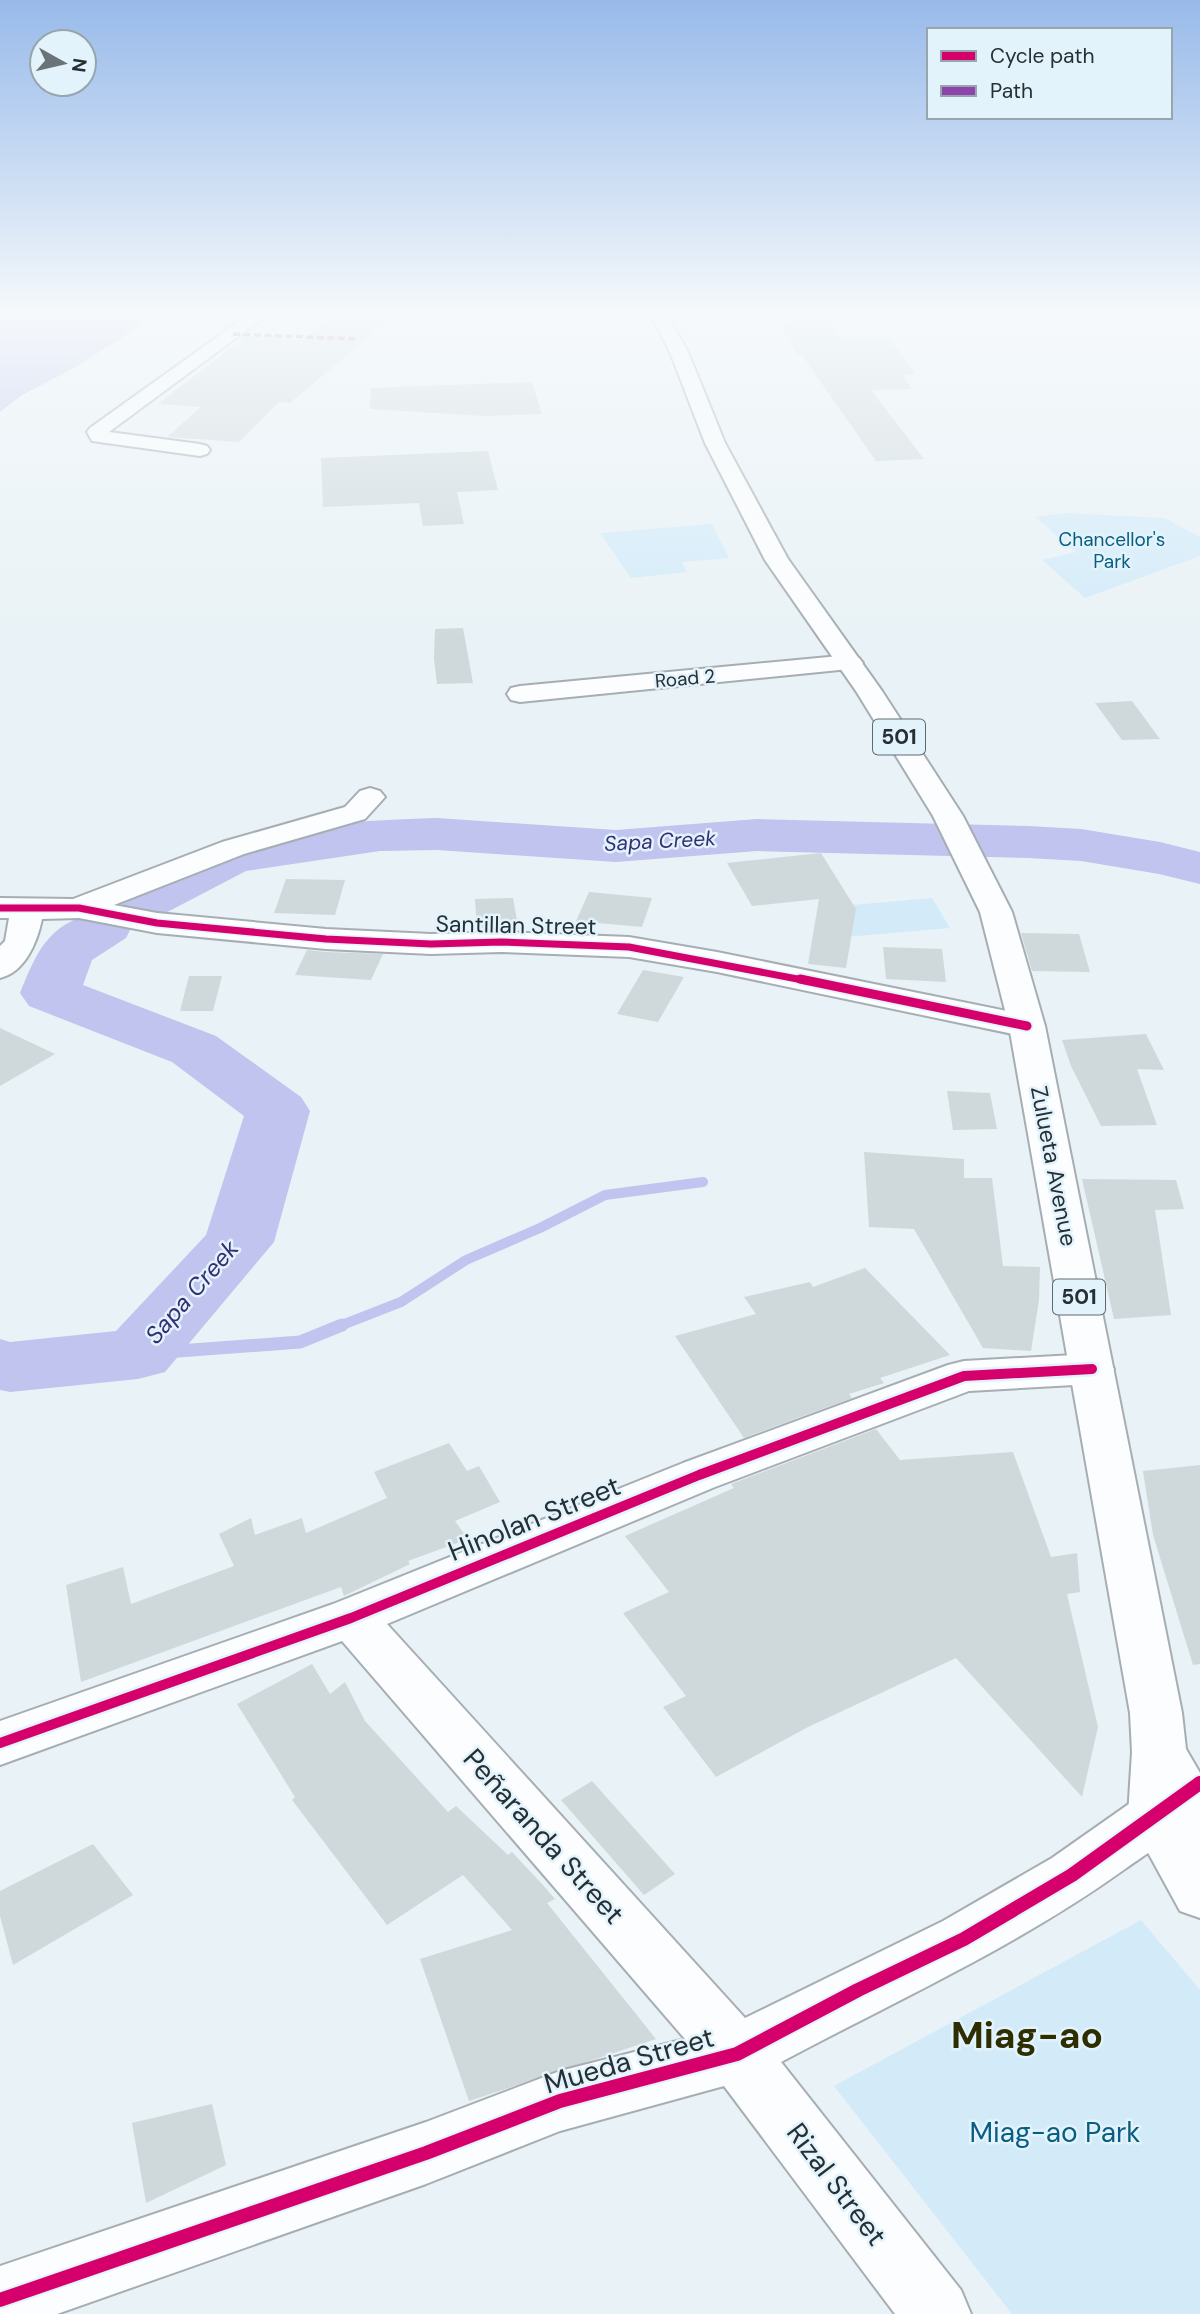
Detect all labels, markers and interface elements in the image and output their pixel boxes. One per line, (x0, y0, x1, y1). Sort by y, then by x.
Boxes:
north arrow (28, 28, 98, 98)
legend (927, 28, 1172, 119)
text: Cycle path (990, 42, 1095, 70)
text: N (66, 57, 93, 74)
text: Path (990, 77, 1033, 105)
park label: Chancellor's Park (1059, 527, 1165, 574)
street label: Road 2 (654, 663, 716, 694)
road number: 501 (873, 720, 925, 754)
water label: Sapa Creek (603, 824, 717, 858)
street label: Santillan Street (435, 909, 597, 941)
street label: Zulueta Avenue (1024, 1083, 1084, 1249)
water label: Sapa Creek (138, 1233, 246, 1350)
road number: 501 (1053, 1280, 1105, 1314)
street label: Hinolan Street (442, 1467, 626, 1570)
street label: Peñaranda Street (455, 1741, 632, 1932)
district label: Miag-ao (951, 2011, 1103, 2059)
street label: Mueda Street (540, 2019, 718, 2102)
park label: Miag-ao Park (970, 2114, 1140, 2151)
street label: Rizal Street (778, 2115, 895, 2253)

